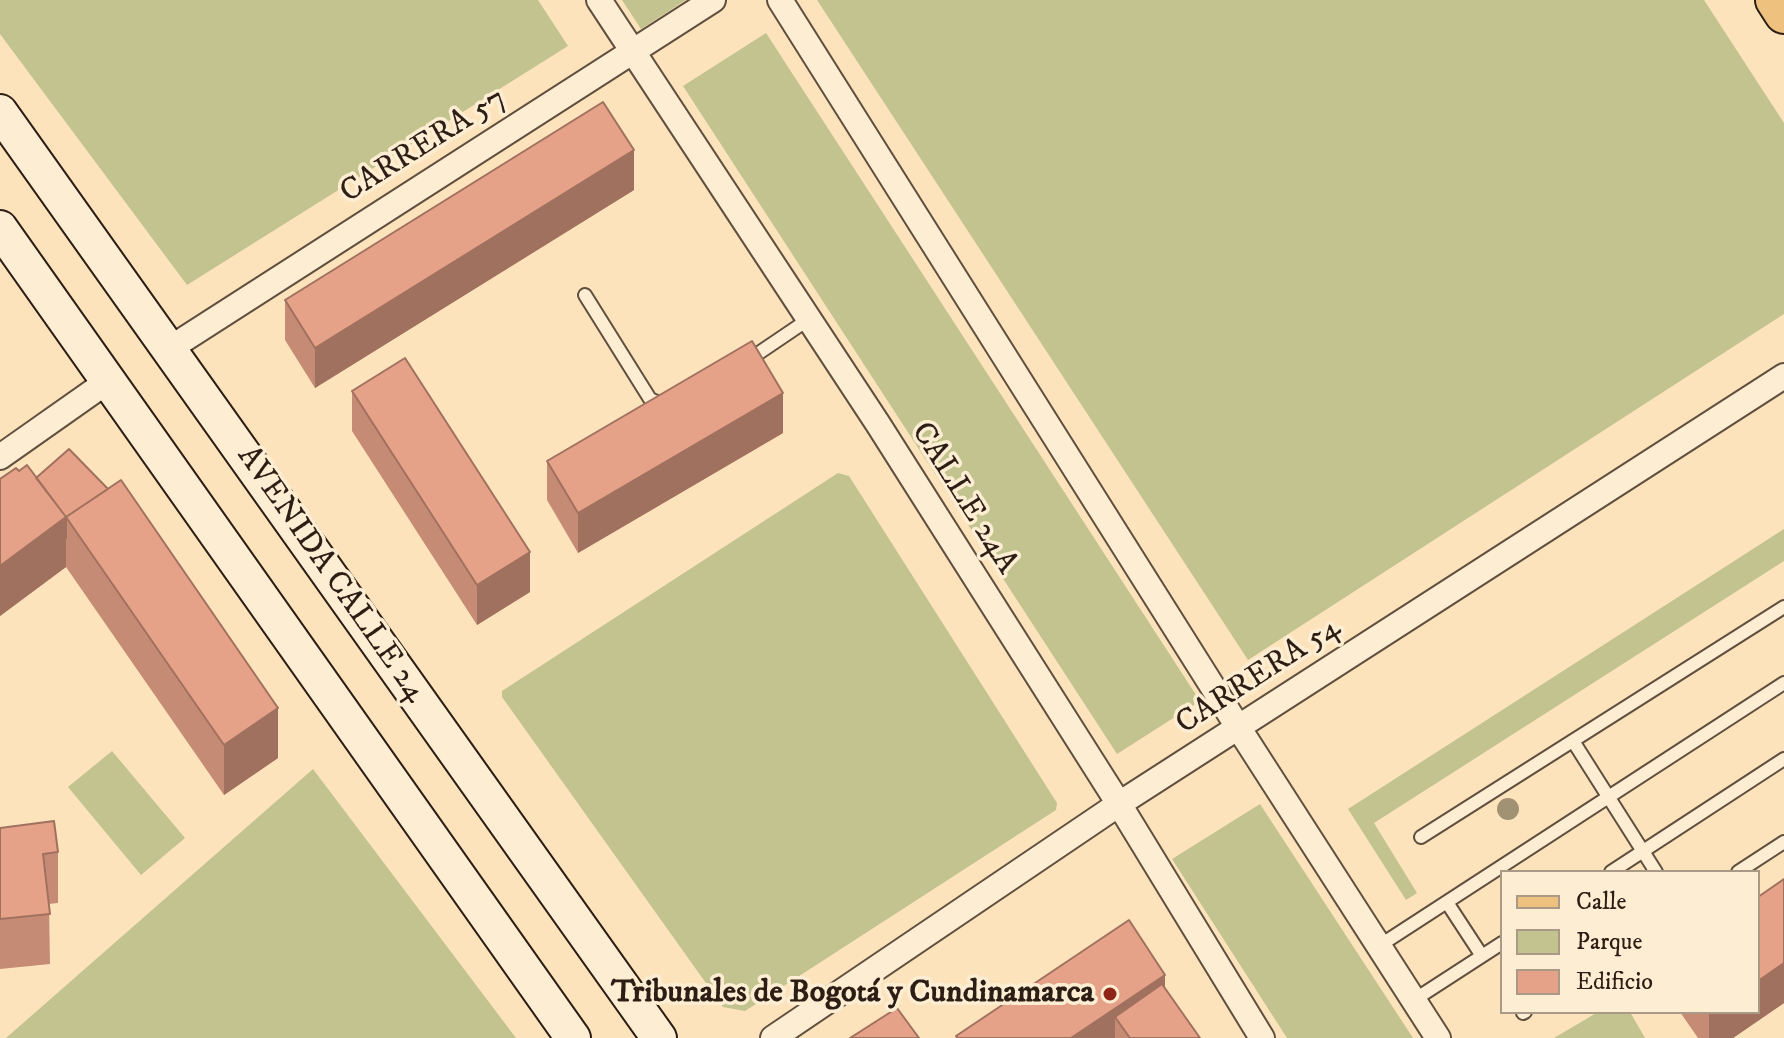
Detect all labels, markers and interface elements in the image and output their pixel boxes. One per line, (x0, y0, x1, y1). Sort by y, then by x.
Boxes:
street label: CARRERA 57 (334, 81, 514, 213)
street label: CALLE 24A (901, 416, 1025, 582)
street label: AVENIDA CALLE 24 (227, 439, 433, 711)
street label: CARRERA 54 (1170, 610, 1348, 744)
legend (1500, 870, 1760, 1014)
text: Calle (1576, 887, 1626, 917)
text: Parque (1576, 927, 1642, 957)
text: Edificio (1576, 967, 1653, 997)
place label: Tribunales de Bogotá y Cundinamarca (611, 975, 1094, 1013)
marker: Tribunales de Bogotá y Cundinamarca (1101, 985, 1119, 1003)

